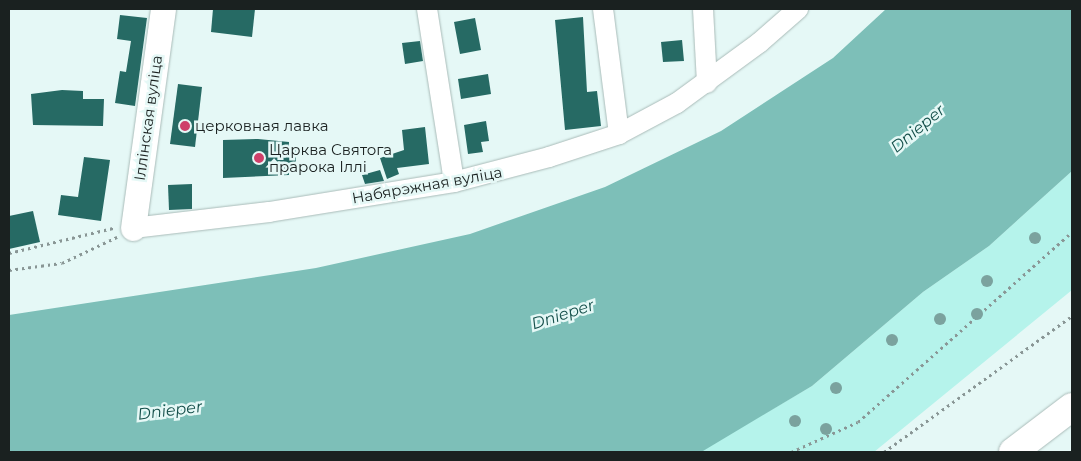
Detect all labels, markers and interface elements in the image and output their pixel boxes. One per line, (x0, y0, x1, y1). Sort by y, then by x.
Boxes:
street label: Іллінская вуліца (130, 54, 166, 182)
water label: Dnieper (887, 101, 949, 157)
place label: церковная лавка (195, 117, 328, 135)
marker: церковная лавка (179, 120, 191, 132)
place label: Царква Святога прарока Іллі (269, 140, 392, 175)
marker: Царква Святога прарока Іллі (253, 152, 265, 164)
street label: Набярэжная вуліца (350, 163, 504, 207)
water label: Dnieper (529, 296, 597, 334)
water label: Dnieper (137, 398, 203, 424)

